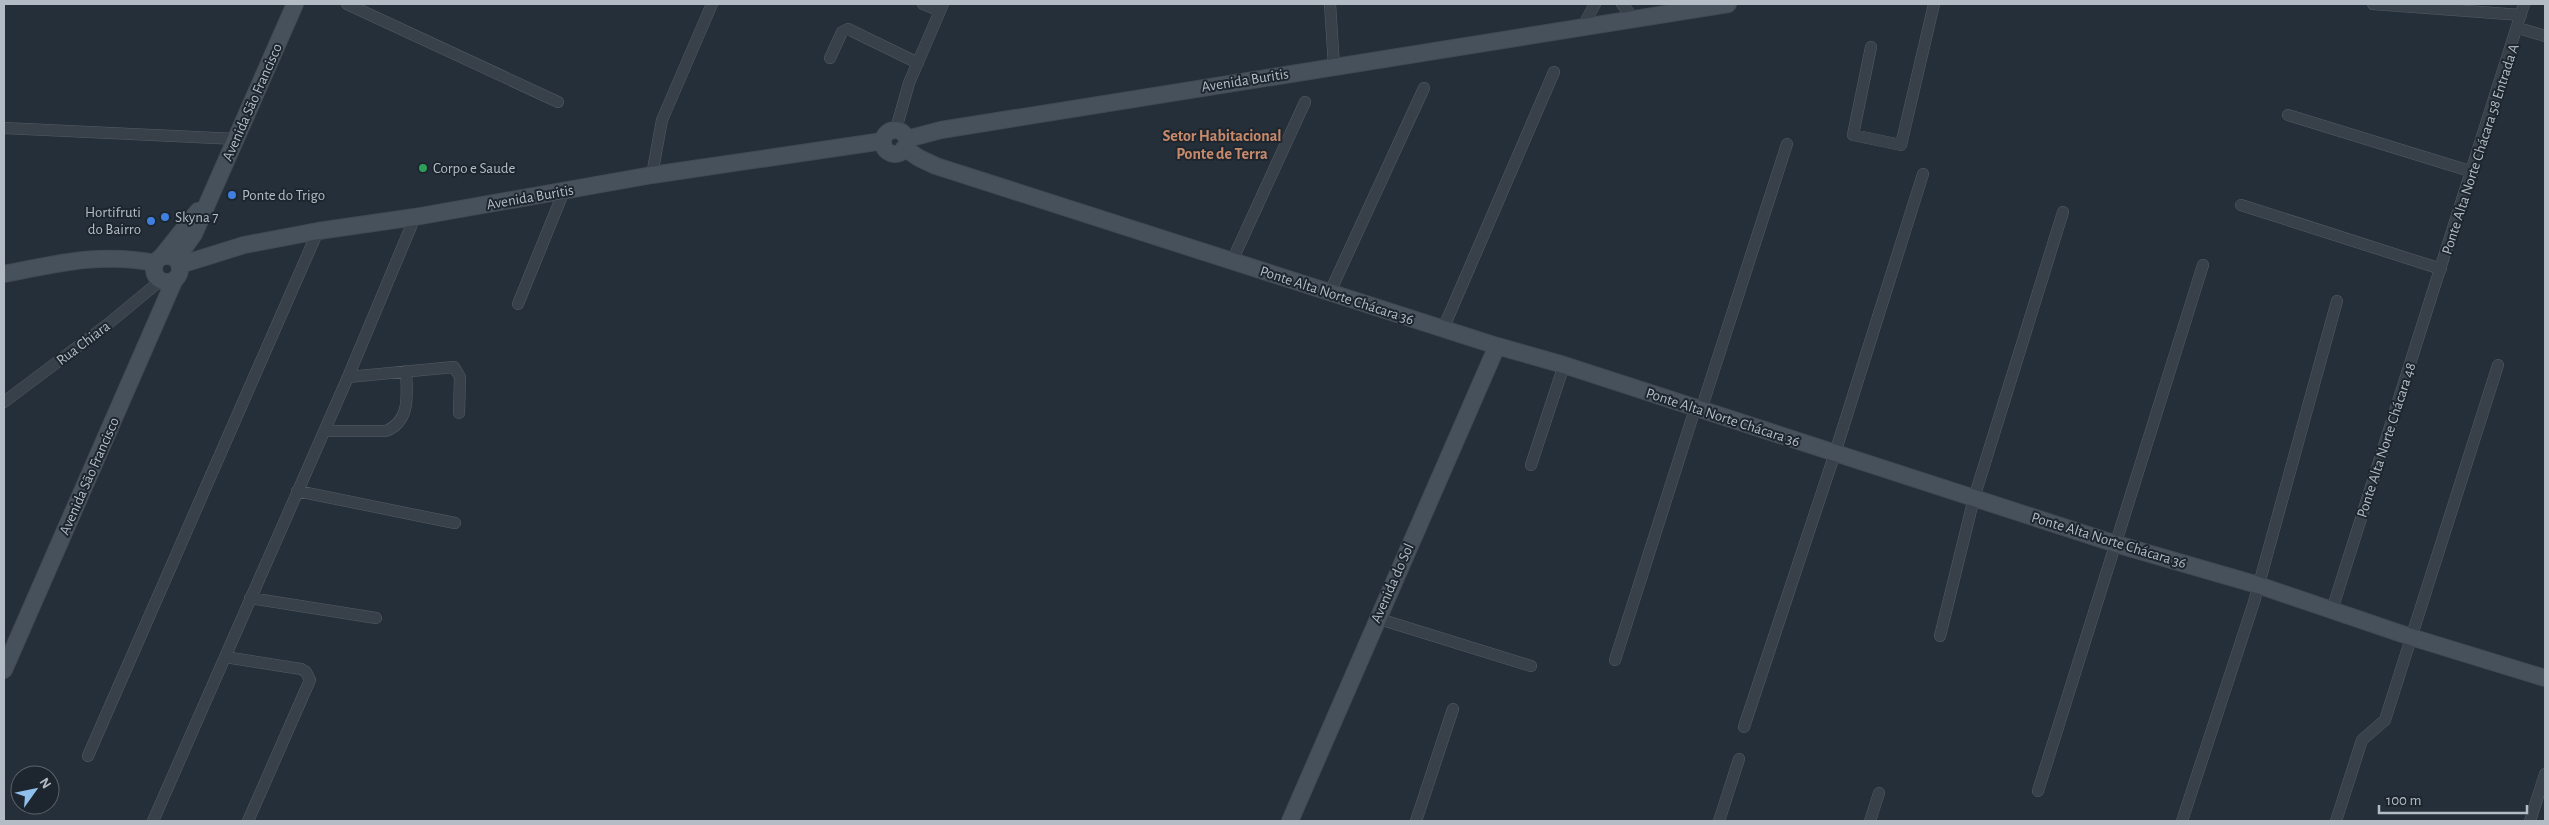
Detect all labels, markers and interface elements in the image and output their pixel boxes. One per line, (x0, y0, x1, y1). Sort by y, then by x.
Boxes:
street label: Avenida São Francisco (220, 41, 285, 163)
street label: Ponte Alta Norte Chácara 58 Entrada A (2439, 42, 2522, 256)
street label: Avenida Buritis (1200, 66, 1290, 95)
district label: Setor Habitacional Ponte de Terra (1162, 128, 1282, 162)
place label: Corpo e Saude (433, 161, 516, 176)
marker: Corpo e Saude (417, 162, 429, 174)
street label: Avenida Buritis (485, 182, 575, 213)
place label: Ponte do Trigo (242, 188, 325, 203)
marker: Ponte do Trigo (226, 189, 238, 201)
place label: Hortifruti do Bairro (85, 205, 141, 237)
place label: Skyna 7 (175, 210, 219, 225)
marker: Skyna 7 (159, 211, 171, 223)
marker: Hortifruti do Bairro (145, 215, 157, 227)
street label: Ponte Alta Norte Chácara 36 (1258, 263, 1416, 327)
street label: Rua Chiara (54, 318, 113, 368)
street label: Ponte Alta Norte Chácara 48 (2354, 361, 2419, 520)
street label: Ponte Alta Norte Chácara 36 (1644, 385, 1802, 449)
street label: Avenida São Francisco (57, 415, 122, 537)
street label: Ponte Alta Norte Chácara 36 (2030, 510, 2188, 571)
street label: Avenida do Sol (1368, 541, 1417, 625)
north arrow (10, 765, 60, 815)
text: N (37, 776, 54, 791)
scale bar (2379, 782, 2526, 814)
text: 100 m (2386, 793, 2421, 808)

